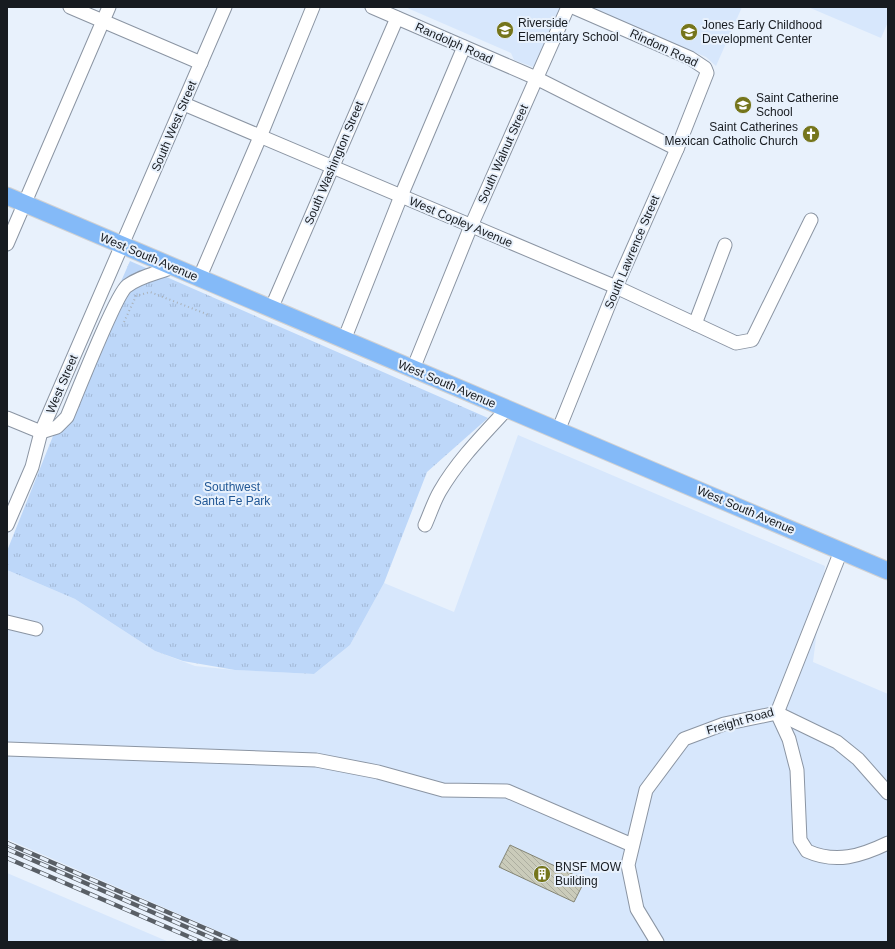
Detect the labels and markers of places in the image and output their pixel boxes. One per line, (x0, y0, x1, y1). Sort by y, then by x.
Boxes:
place label: Riverside Elementary School (518, 16, 619, 44)
place label: Jones Early Childhood Development Center (702, 18, 822, 46)
school or university icon: Riverside Elementary School (495, 20, 515, 40)
school or university icon: Jones Early Childhood Development Center (679, 22, 699, 42)
place label: Saint Catherine School (756, 91, 839, 119)
school or university icon: Saint Catherine School (733, 95, 753, 115)
place label: Saint Catherines Mexican Catholic Church (665, 120, 798, 148)
church icon: Saint Catherines Mexican Catholic Church (801, 124, 821, 144)
place label: BNSF MOW Building (555, 860, 622, 888)
building icon: BNSF MOW Building (532, 864, 552, 884)

